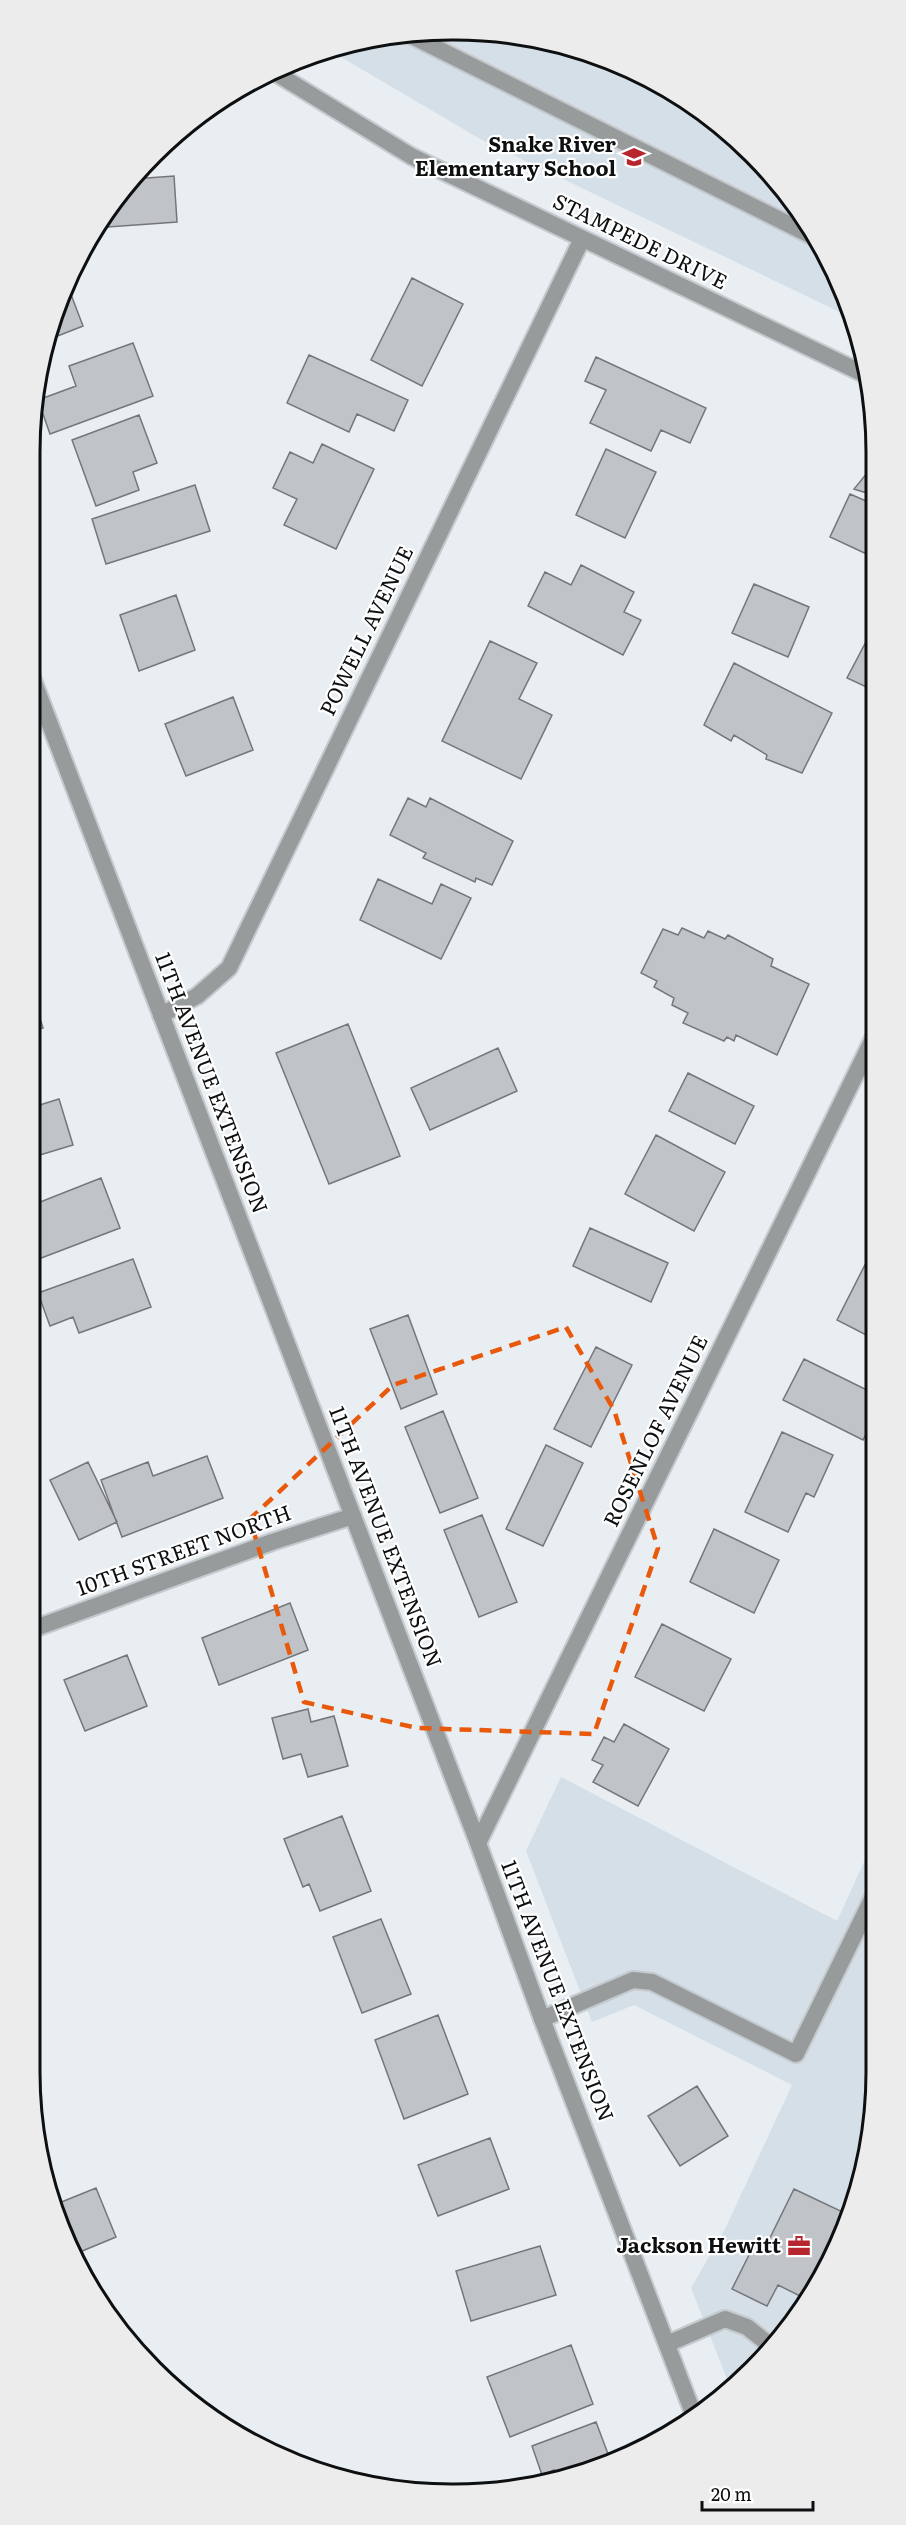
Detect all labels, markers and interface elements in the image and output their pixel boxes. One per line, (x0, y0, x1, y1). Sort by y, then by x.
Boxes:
place label: Snake River Elementary School (415, 127, 617, 182)
school or university icon: Snake River Elementary School (621, 144, 647, 170)
street label: STAMPEDE DRIVE (549, 184, 733, 295)
street label: POWELL AVENUE (310, 540, 419, 720)
street label: 11TH AVENUE EXTENSION (149, 947, 278, 1217)
street label: ROSENLOF AVENUE (594, 1329, 714, 1531)
street label: 11TH AVENUE EXTENSION (323, 1401, 452, 1671)
street label: 10TH STREET NORTH (71, 1495, 295, 1602)
street label: 11TH AVENUE EXTENSION (495, 1855, 624, 2125)
place label: Jackson Hewitt (616, 2228, 782, 2259)
office icon: Jackson Hewitt (786, 2233, 812, 2259)
scale bar (702, 2474, 813, 2512)
text: 20 m (711, 2480, 752, 2507)

